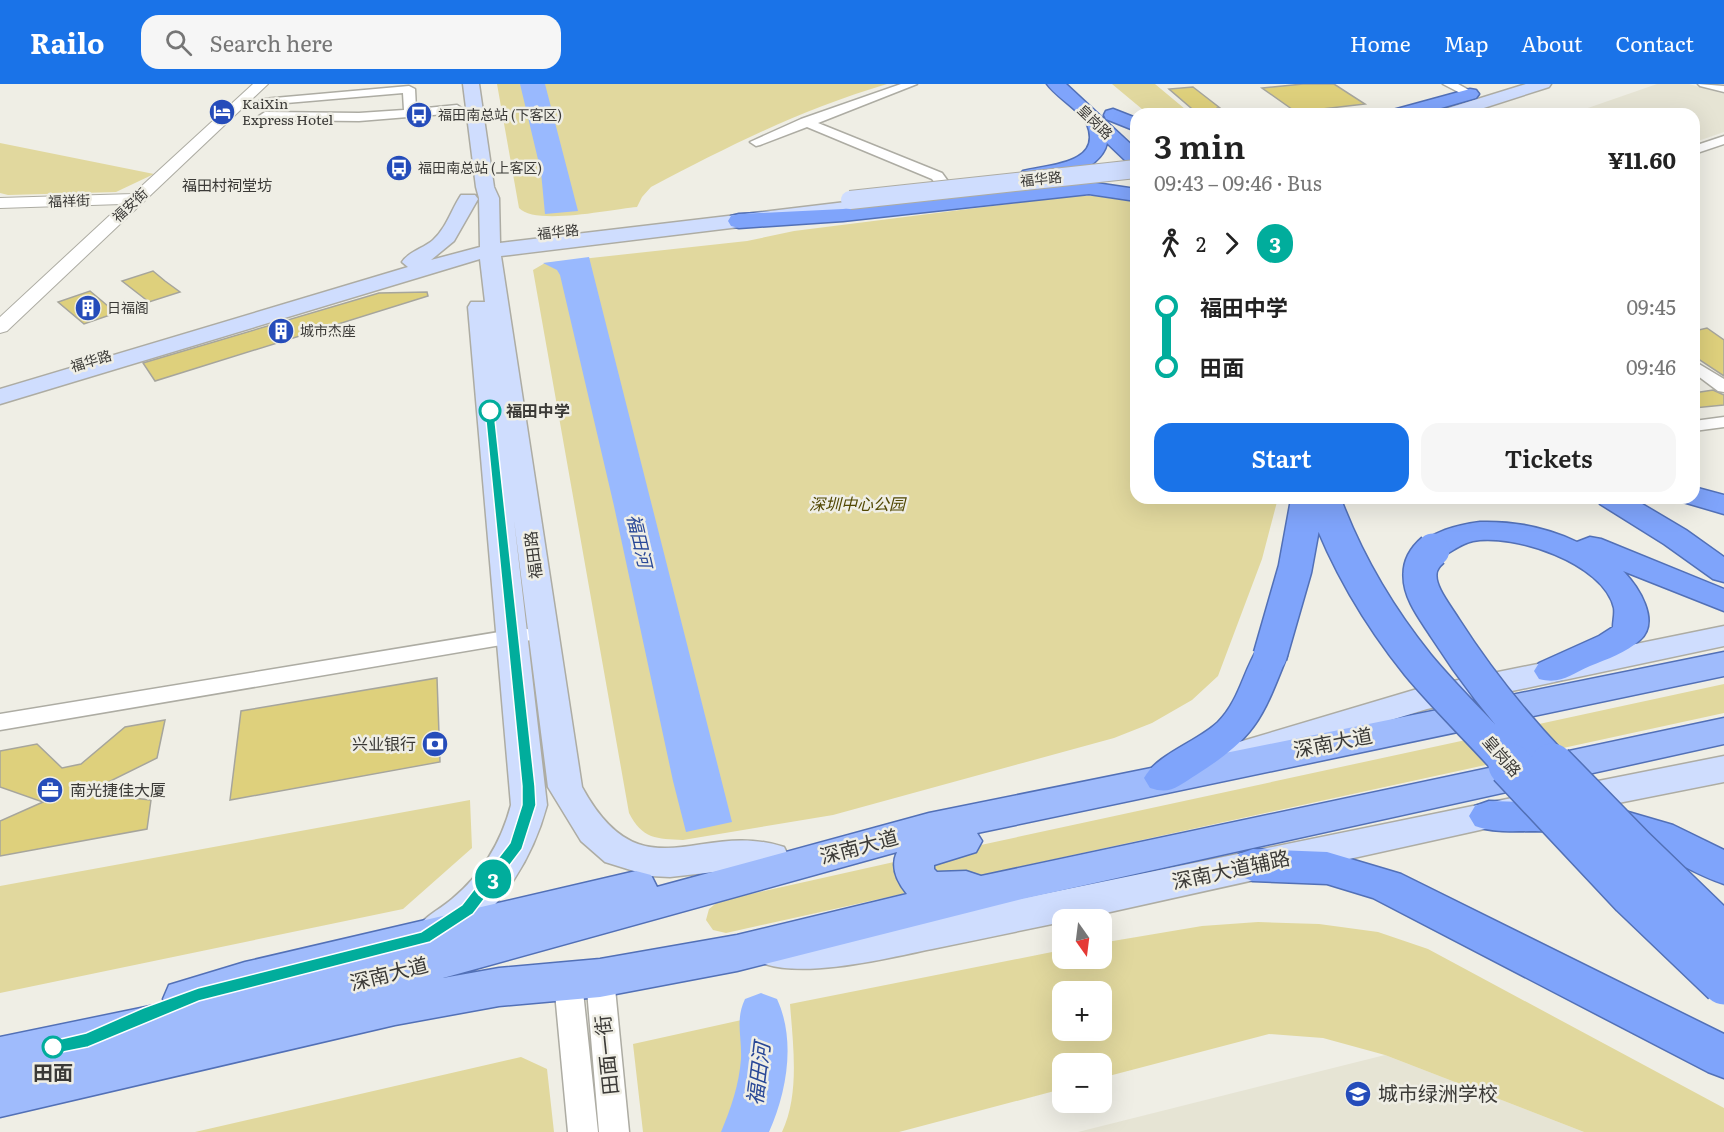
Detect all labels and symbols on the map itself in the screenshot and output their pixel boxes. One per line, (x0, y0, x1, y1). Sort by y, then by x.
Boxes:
place label: KaiXin Express Hotel (242, 93, 334, 129)
hotel icon: KaiXin Express Hotel (207, 97, 237, 127)
street label: 皇岗路 (1074, 99, 1118, 143)
bus stop icon: 福田南总站 (下客区) (404, 100, 434, 130)
place label: 福田南总站 (下客区) (438, 104, 562, 124)
bus stop icon: 福田南总站 (上客区) (384, 153, 414, 183)
place label: 福田南总站 (上客区) (418, 157, 542, 177)
street label: 福华路 (1019, 166, 1063, 190)
district label: 福田村祠堂坊 (182, 173, 272, 196)
street label: 福安街 (107, 183, 151, 226)
street label: 福祥街 (48, 189, 90, 211)
street label: 福华路 (536, 219, 580, 243)
building icon: 日福阁 (73, 293, 103, 323)
place label: 日福阁 (107, 297, 149, 317)
building icon: 城市杰座 (266, 316, 296, 346)
place label: 城市杰座 (300, 320, 356, 340)
street label: 福华路 (68, 344, 114, 376)
place label: 福田中学 (506, 398, 570, 422)
marker: 福田中学 (479, 400, 501, 422)
park label: 深圳中心公园 (809, 491, 907, 515)
water label: 福田河 (621, 511, 660, 573)
street label: 福田路 (517, 530, 547, 580)
street label: 深南大道 (1290, 719, 1375, 763)
bank icon: 兴业银行 (420, 729, 450, 759)
street label: 皇岗路 (1478, 729, 1528, 781)
place label: 兴业银行 (352, 731, 416, 755)
office icon: 南光捷佳大厦 (35, 775, 65, 805)
place label: 南光捷佳大厦 (70, 777, 166, 801)
street label: 深南大道 (816, 820, 901, 870)
street label: 深南大道辅路 (1169, 841, 1292, 895)
line badge: 3 (474, 860, 512, 898)
north arrow (1052, 909, 1112, 969)
street label: 深南大道 (346, 948, 431, 996)
street label: 田面一街 (586, 1014, 624, 1097)
marker: 田面 (42, 1036, 64, 1058)
water label: 福田河 (737, 1037, 776, 1107)
place label: 田面 (33, 1056, 73, 1086)
place label: 城市绿洲学校 (1378, 1077, 1498, 1107)
school or university icon: 城市绿洲学校 (1343, 1079, 1373, 1109)

